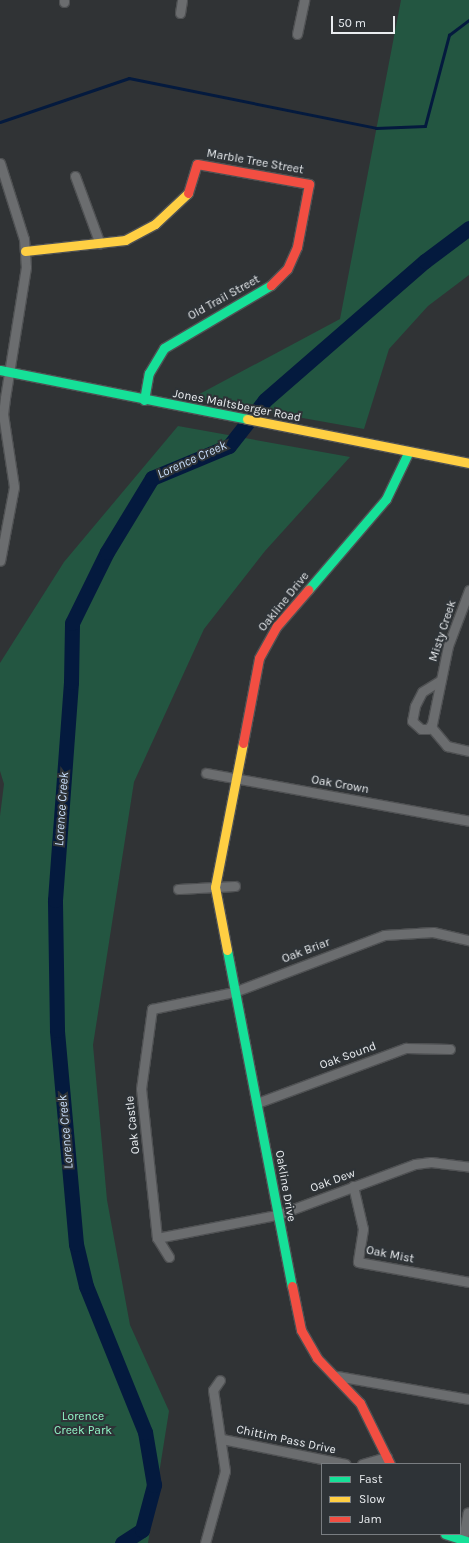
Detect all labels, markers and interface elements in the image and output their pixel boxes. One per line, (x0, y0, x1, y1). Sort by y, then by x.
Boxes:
scale bar (333, 8, 397, 34)
text: 50 m (338, 16, 366, 30)
street label: Marble Tree Street (205, 146, 305, 178)
street label: Old Trail Street (186, 272, 262, 324)
street label: Jones Maltsberger Road (172, 387, 302, 425)
water label: Lorence Creek (155, 438, 229, 482)
street label: Oakline Drive (256, 569, 312, 635)
street label: Misty Creek (426, 598, 460, 664)
water label: Lorence Creek (52, 771, 72, 847)
street label: Oak Crown (310, 773, 370, 797)
street label: Oak Briar (280, 935, 332, 967)
street label: Oak Sound (318, 1039, 378, 1073)
water label: Lorence Creek (55, 1094, 77, 1170)
street label: Oak Castle (123, 1095, 143, 1155)
street label: Oakline Drive (272, 1149, 298, 1223)
street label: Oak Dew (309, 1166, 357, 1196)
street label: Oak Mist (365, 1243, 415, 1267)
park label: Lorence Creek Park (54, 1410, 112, 1438)
street label: Chittim Pass Drive (235, 1422, 337, 1458)
legend (321, 1463, 461, 1535)
text: Fast (359, 1472, 382, 1486)
text: Slow (359, 1492, 385, 1506)
text: Jam (359, 1512, 382, 1526)

